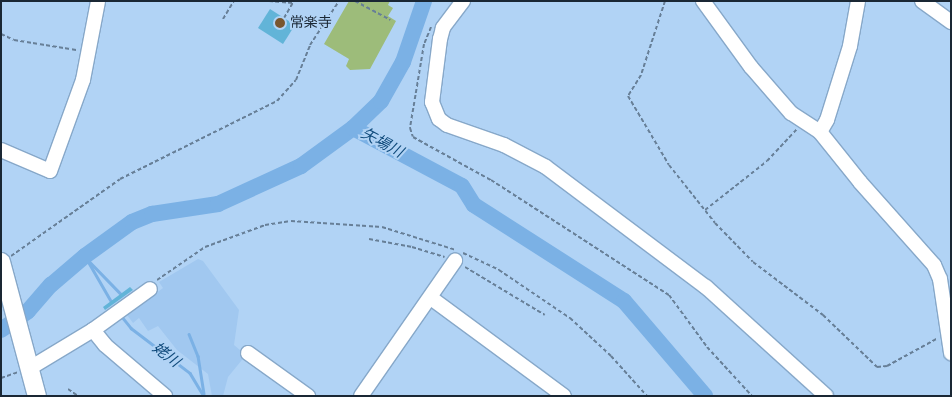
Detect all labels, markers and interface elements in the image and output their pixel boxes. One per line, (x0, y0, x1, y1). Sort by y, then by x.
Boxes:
place label: 常楽寺 (290, 15, 332, 31)
marker: 常楽寺 (274, 17, 286, 29)
water label: 矢場川 (358, 124, 406, 162)
water label: 姥川 (149, 339, 183, 371)

